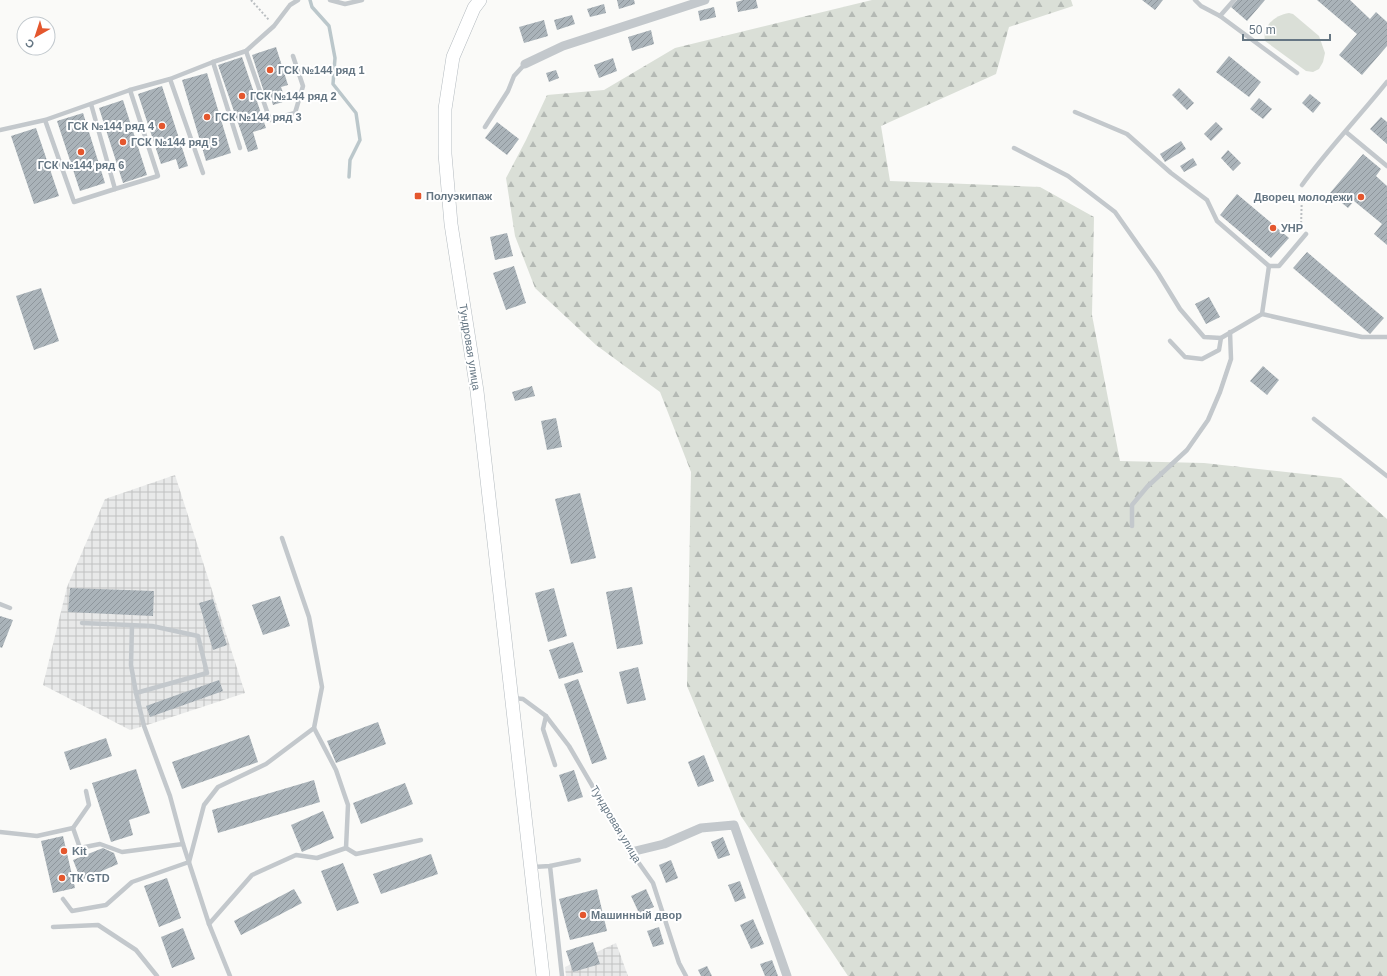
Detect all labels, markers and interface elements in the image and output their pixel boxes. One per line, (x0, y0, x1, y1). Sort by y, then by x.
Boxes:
north arrow (16, 16, 56, 56)
scale bar (1243, 16, 1330, 42)
text: 50 m (1249, 23, 1276, 37)
text: С (23, 37, 37, 51)
place label: ГСК №144 ряд 1 (278, 64, 365, 76)
marker: ГСК №144 ряд 1 (265, 65, 275, 75)
place label: ГСК №144 ряд 2 (250, 90, 337, 102)
marker: ГСК №144 ряд 2 (237, 91, 247, 101)
place label: ГСК №144 ряд 3 (215, 111, 302, 123)
marker: ГСК №144 ряд 3 (202, 112, 212, 122)
place label: ГСК №144 ряд 4 (67, 120, 155, 132)
marker: ГСК №144 ряд 4 (157, 121, 167, 131)
place label: ГСК №144 ряд 5 (131, 136, 218, 148)
marker: ГСК №144 ряд 5 (118, 137, 128, 147)
marker: ГСК №144 ряд 6 (76, 147, 86, 157)
place label: ГСК №144 ряд 6 (38, 159, 124, 171)
place label: Полуэкипаж (426, 190, 492, 202)
marker: Полуэкипаж (413, 191, 423, 201)
place label: Дворец молодежи (1254, 191, 1353, 203)
marker: Дворец молодежи (1356, 192, 1366, 202)
place label: УНР (1281, 222, 1303, 234)
marker: УНР (1268, 223, 1278, 233)
street label: Тундровая улица (457, 303, 483, 392)
street label: Тундровая улица (588, 783, 644, 865)
place label: Kit (72, 845, 87, 857)
marker: Kit (59, 846, 69, 856)
place label: ТК GTD (70, 872, 110, 884)
marker: ТК GTD (57, 873, 67, 883)
place label: Машинный двор (591, 909, 682, 921)
marker: Машинный двор (578, 910, 588, 920)

